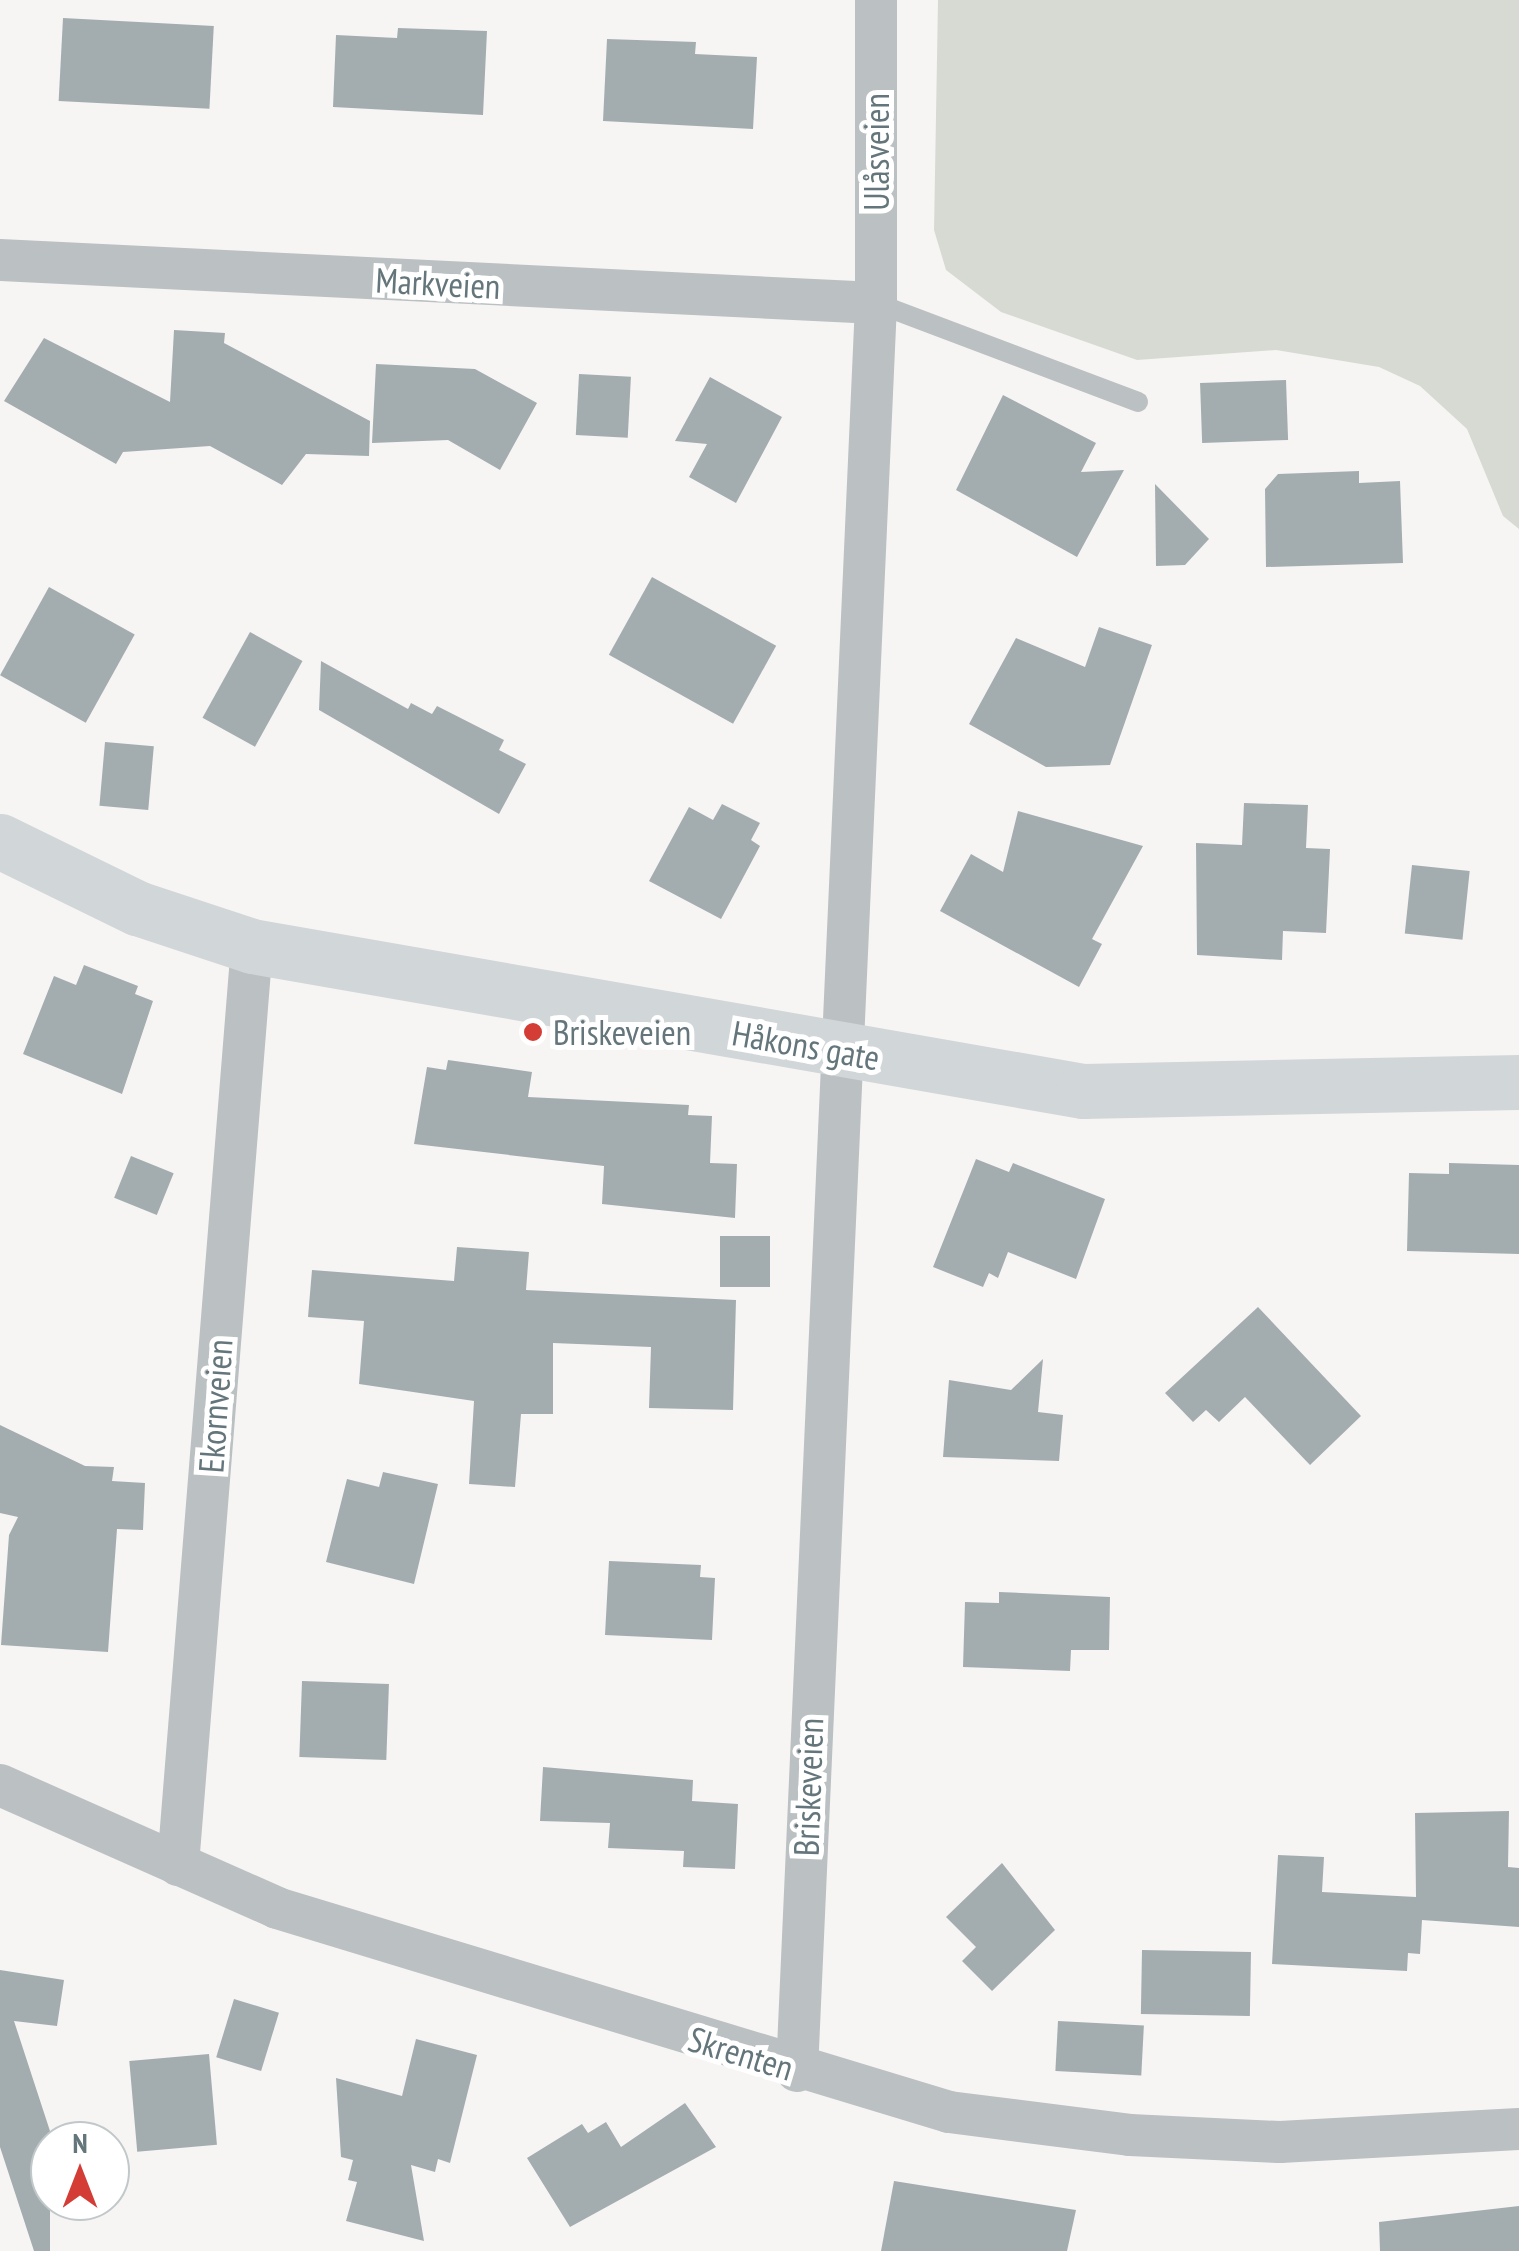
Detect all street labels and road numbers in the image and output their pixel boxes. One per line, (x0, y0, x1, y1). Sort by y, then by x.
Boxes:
street label: Ulåsveien (855, 93, 897, 211)
street label: Markveien (375, 259, 501, 307)
street label: Håkons gate (729, 1011, 883, 1079)
street label: Ekornveien (189, 1338, 241, 1474)
street label: Briskeveien (785, 1717, 831, 1857)
street label: Skrenten (684, 2017, 798, 2089)

